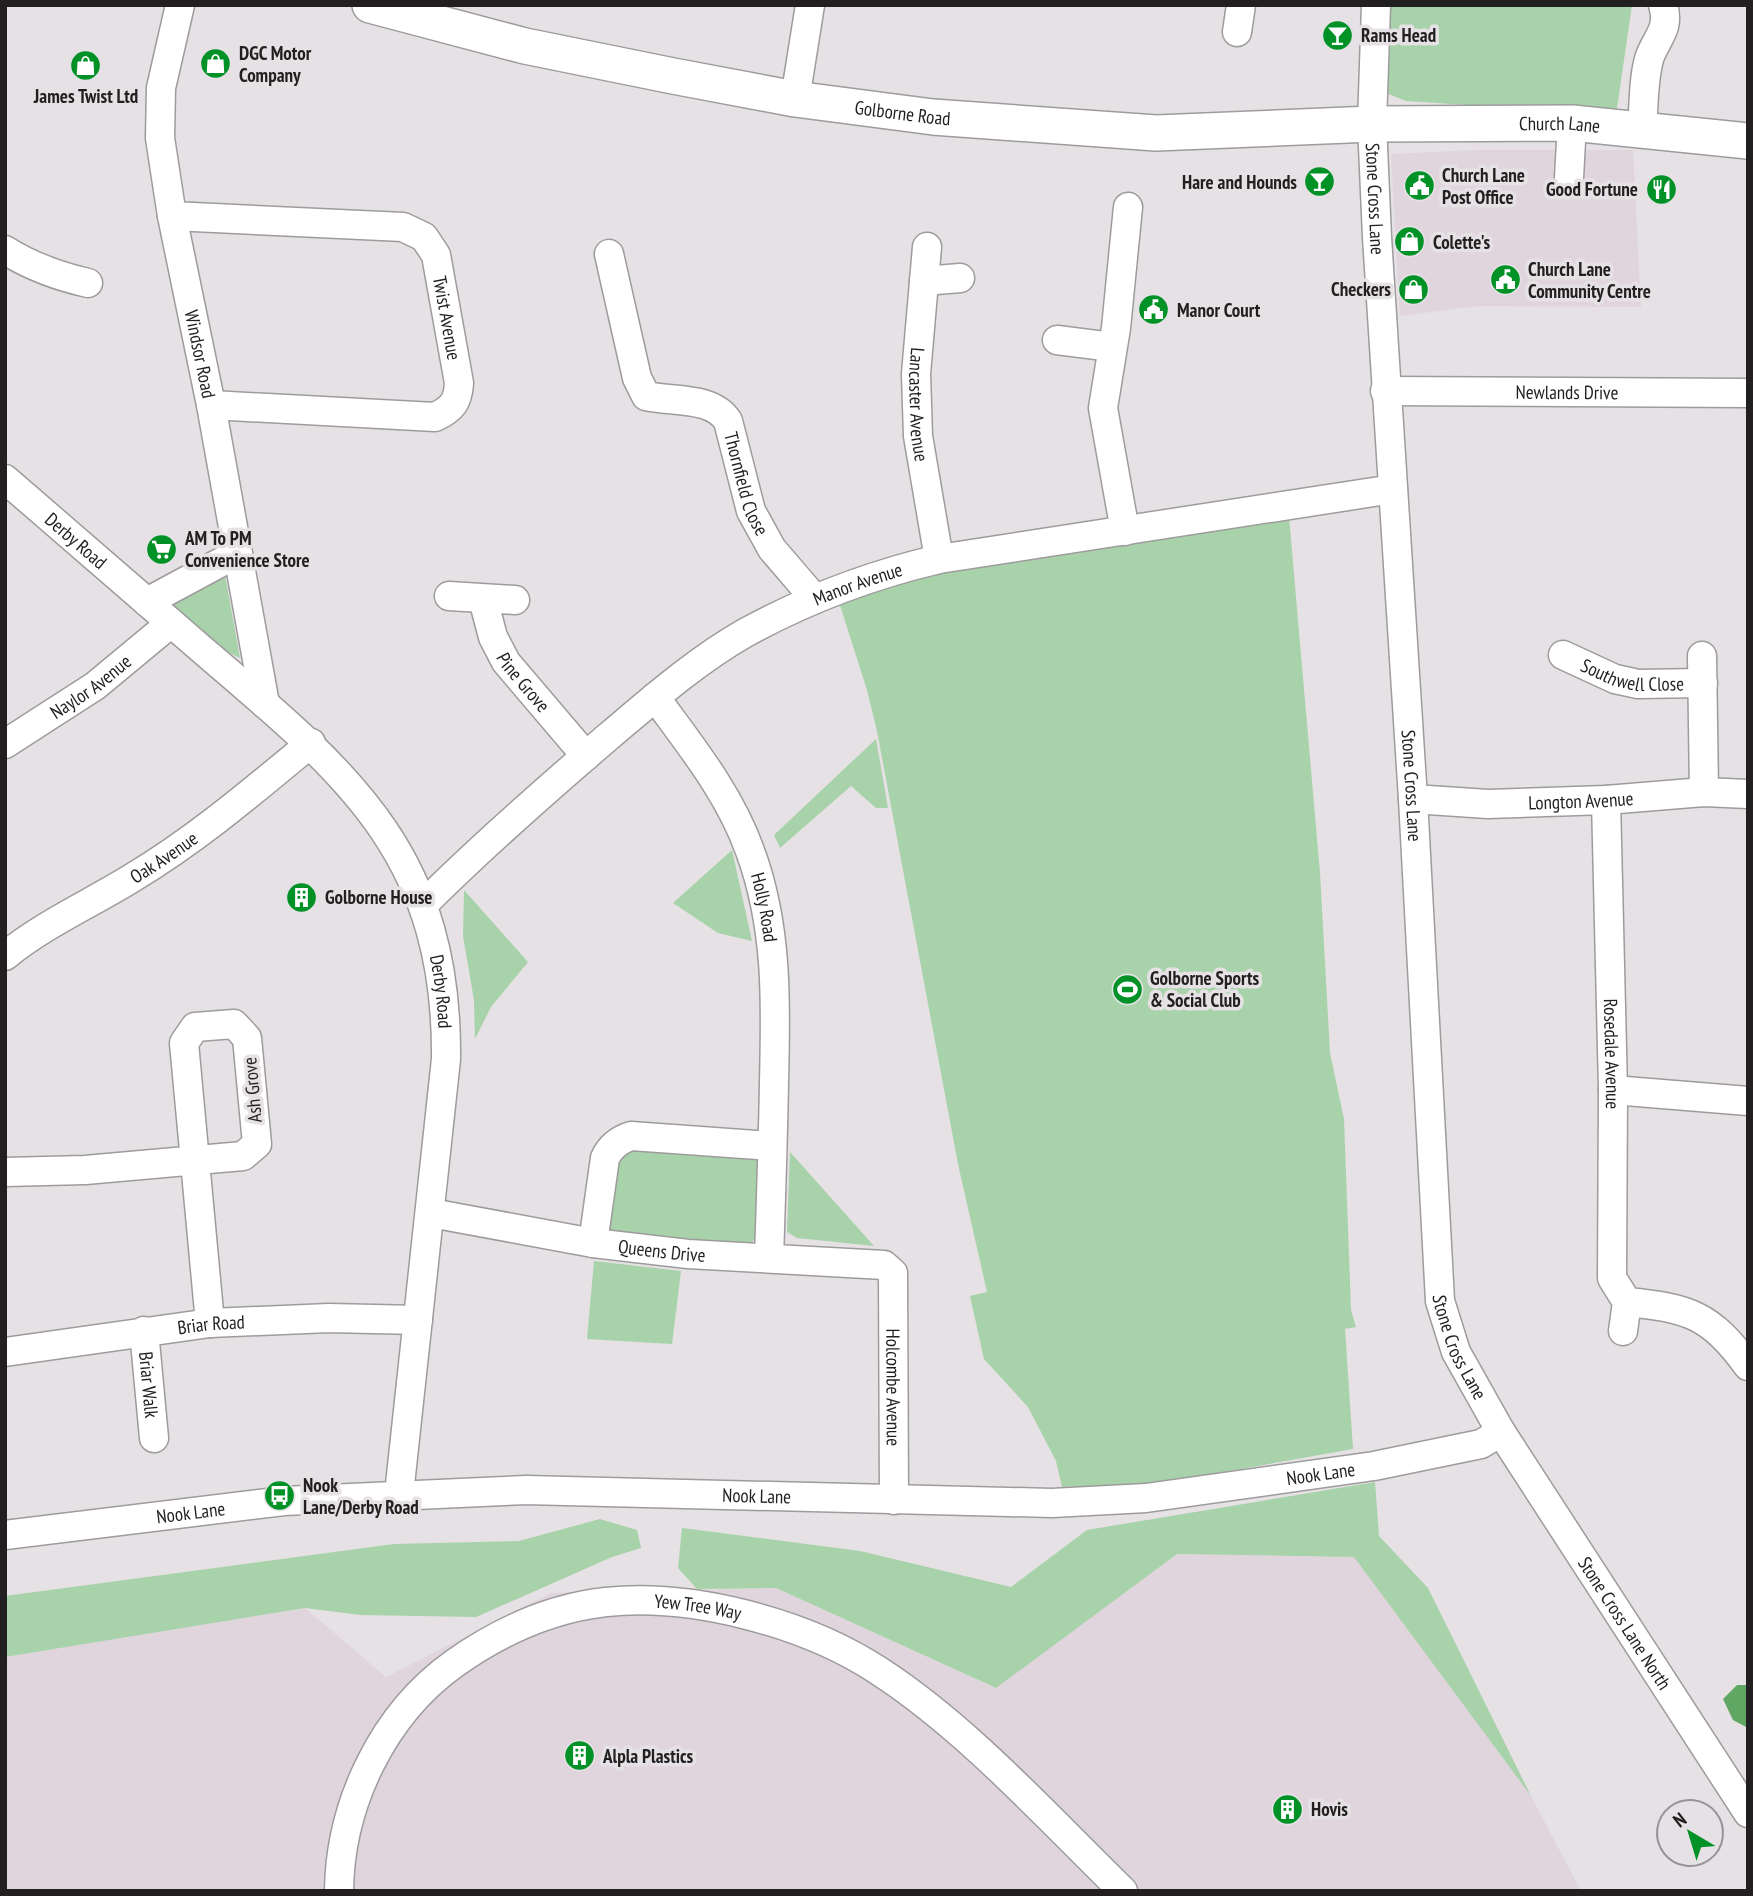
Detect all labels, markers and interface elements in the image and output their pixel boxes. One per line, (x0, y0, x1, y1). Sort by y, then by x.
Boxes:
bar icon: Rams Head (1321, 18, 1355, 52)
place label: Rams Head (1361, 23, 1436, 47)
place label: DGC Motor Company (239, 41, 312, 87)
shop icon: DGC Motor Company (199, 47, 233, 81)
shop icon: James Twist Ltd (69, 48, 103, 82)
place label: James Twist Ltd (33, 84, 138, 108)
street label: Golborne Road (853, 95, 951, 130)
street label: Church Lane (1519, 111, 1601, 138)
street label: Stone Cross Lane (1361, 142, 1390, 256)
place label: Church Lane Post Office (1442, 163, 1525, 209)
bar icon: Hare and Hounds (1303, 165, 1337, 199)
public building icon: Church Lane Post Office (1402, 169, 1436, 203)
place label: Hare and Hounds (1182, 170, 1297, 194)
restaurant icon: Good Fortune (1644, 172, 1678, 206)
place label: Good Fortune (1546, 177, 1638, 201)
shop icon: Colette's (1393, 225, 1427, 259)
place label: Colette's (1433, 230, 1491, 254)
place label: Church Lane Community Centre (1528, 257, 1651, 303)
public building icon: Church Lane Community Centre (1488, 263, 1522, 297)
shop icon: Checkers (1397, 272, 1431, 306)
street label: Twist Avenue (428, 274, 467, 362)
place label: Checkers (1331, 277, 1391, 301)
public building icon: Manor Court (1137, 293, 1171, 327)
place label: Manor Court (1177, 298, 1261, 322)
street label: Windsor Road (180, 308, 221, 400)
street label: Lancaster Avenue (904, 347, 934, 463)
street label: Newlands Drive (1516, 380, 1619, 404)
street label: Thornfield Close (719, 429, 774, 540)
street label: Derby Road (40, 507, 112, 574)
place label: AM To PM Convenience Store (184, 526, 310, 572)
supermarket icon: AM To PM Convenience Store (145, 532, 179, 566)
street label: Manor Avenue (809, 557, 905, 611)
street label: Naylor Avenue (45, 649, 136, 724)
street label: Pine Grove (491, 649, 555, 717)
street label: Southwell Close (1577, 653, 1684, 696)
street label: Stone Cross Lane (1397, 729, 1427, 842)
street label: Longton Avenue (1528, 786, 1634, 815)
street label: Oak Avenue (125, 826, 202, 889)
street label: Holly Road (746, 870, 783, 943)
building icon: Golborne House (285, 880, 319, 914)
place label: Golborne House (325, 885, 432, 909)
street label: Derby Road (425, 952, 458, 1029)
place label: Golborne Sports & Social Club (1150, 966, 1259, 1012)
sports icon: Golborne Sports & Social Club (1110, 972, 1144, 1006)
street label: Rosedale Avenue (1599, 998, 1625, 1109)
street label: Ash Grove (237, 1056, 267, 1124)
street label: Queens Drive (617, 1234, 706, 1267)
street label: Stone Cross Lane (1428, 1294, 1492, 1404)
street label: Briar Road (176, 1310, 245, 1339)
street label: Holcombe Avenue (881, 1328, 906, 1446)
street label: Briar Walk (134, 1351, 164, 1420)
street label: Nook Lane (1285, 1457, 1357, 1490)
place label: Nook Lane/Derby Road (303, 1473, 419, 1519)
bus stop icon: Nook Lane/Derby Road (263, 1479, 297, 1513)
street label: Nook Lane (722, 1483, 792, 1509)
street label: Nook Lane (155, 1496, 226, 1528)
street label: Stone Cross Lane North (1573, 1552, 1677, 1694)
street label: Yew Tree Way (654, 1589, 745, 1625)
building icon: Alpla Plastics (563, 1739, 597, 1773)
place label: Alpla Plastics (602, 1744, 694, 1768)
building icon: Hovis (1271, 1792, 1305, 1826)
place label: Hovis (1311, 1797, 1348, 1821)
north arrow (1655, 1798, 1725, 1868)
text: N (1668, 1807, 1691, 1832)

